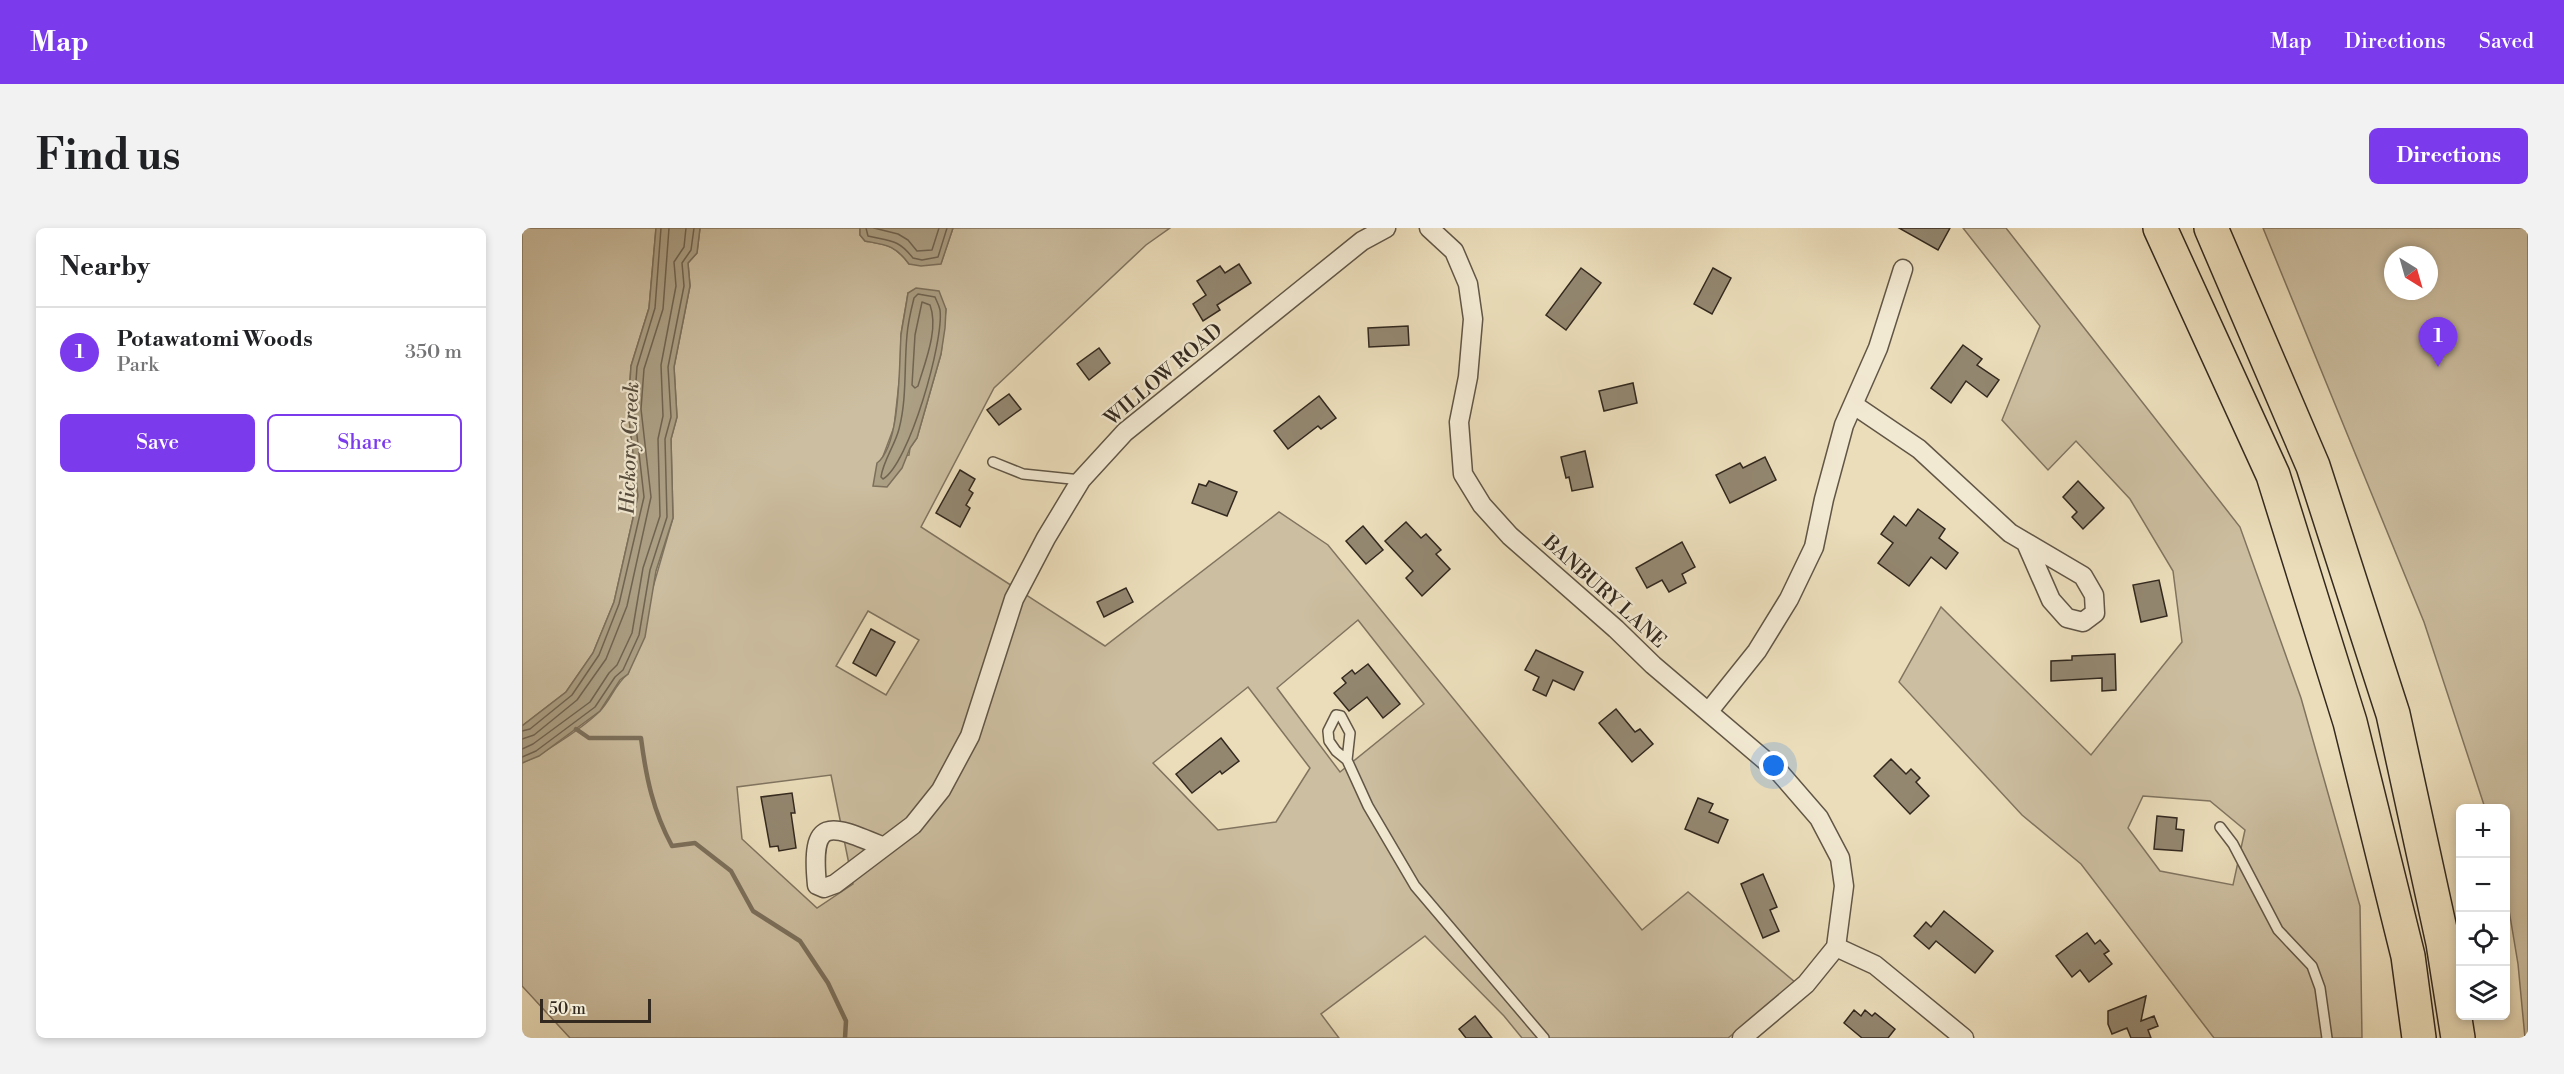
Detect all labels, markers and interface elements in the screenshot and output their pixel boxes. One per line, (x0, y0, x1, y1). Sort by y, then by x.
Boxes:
text: Map (30, 25, 89, 60)
text: Map (2270, 29, 2312, 55)
text: Directions (2345, 29, 2446, 55)
text: Saved (2479, 29, 2534, 55)
button: Directions (2369, 128, 2528, 184)
text: Find us (36, 130, 180, 183)
north arrow (2384, 246, 2438, 300)
text: Nearby (60, 251, 150, 283)
street label: WILLOW ROAD (1099, 318, 1228, 432)
pin: 1 (2418, 318, 2458, 367)
text: Potawatomi Woods (117, 326, 313, 353)
text: 1 (75, 340, 84, 365)
text: 350 m (405, 340, 462, 365)
text: Park (117, 353, 159, 378)
water label: Hickory Creek (615, 381, 645, 516)
button: Save (60, 414, 255, 472)
button: Share (267, 414, 462, 472)
street label: BANBURY LANE (1536, 530, 1671, 654)
your location (1759, 751, 1788, 780)
map controls (2456, 804, 2510, 1020)
button: + (2456, 804, 2510, 858)
button: − (2456, 858, 2510, 912)
button: locate (2456, 912, 2510, 966)
button: layers (2456, 966, 2510, 1020)
scale bar (540, 996, 651, 1024)
text: 50 m (549, 999, 586, 1019)

